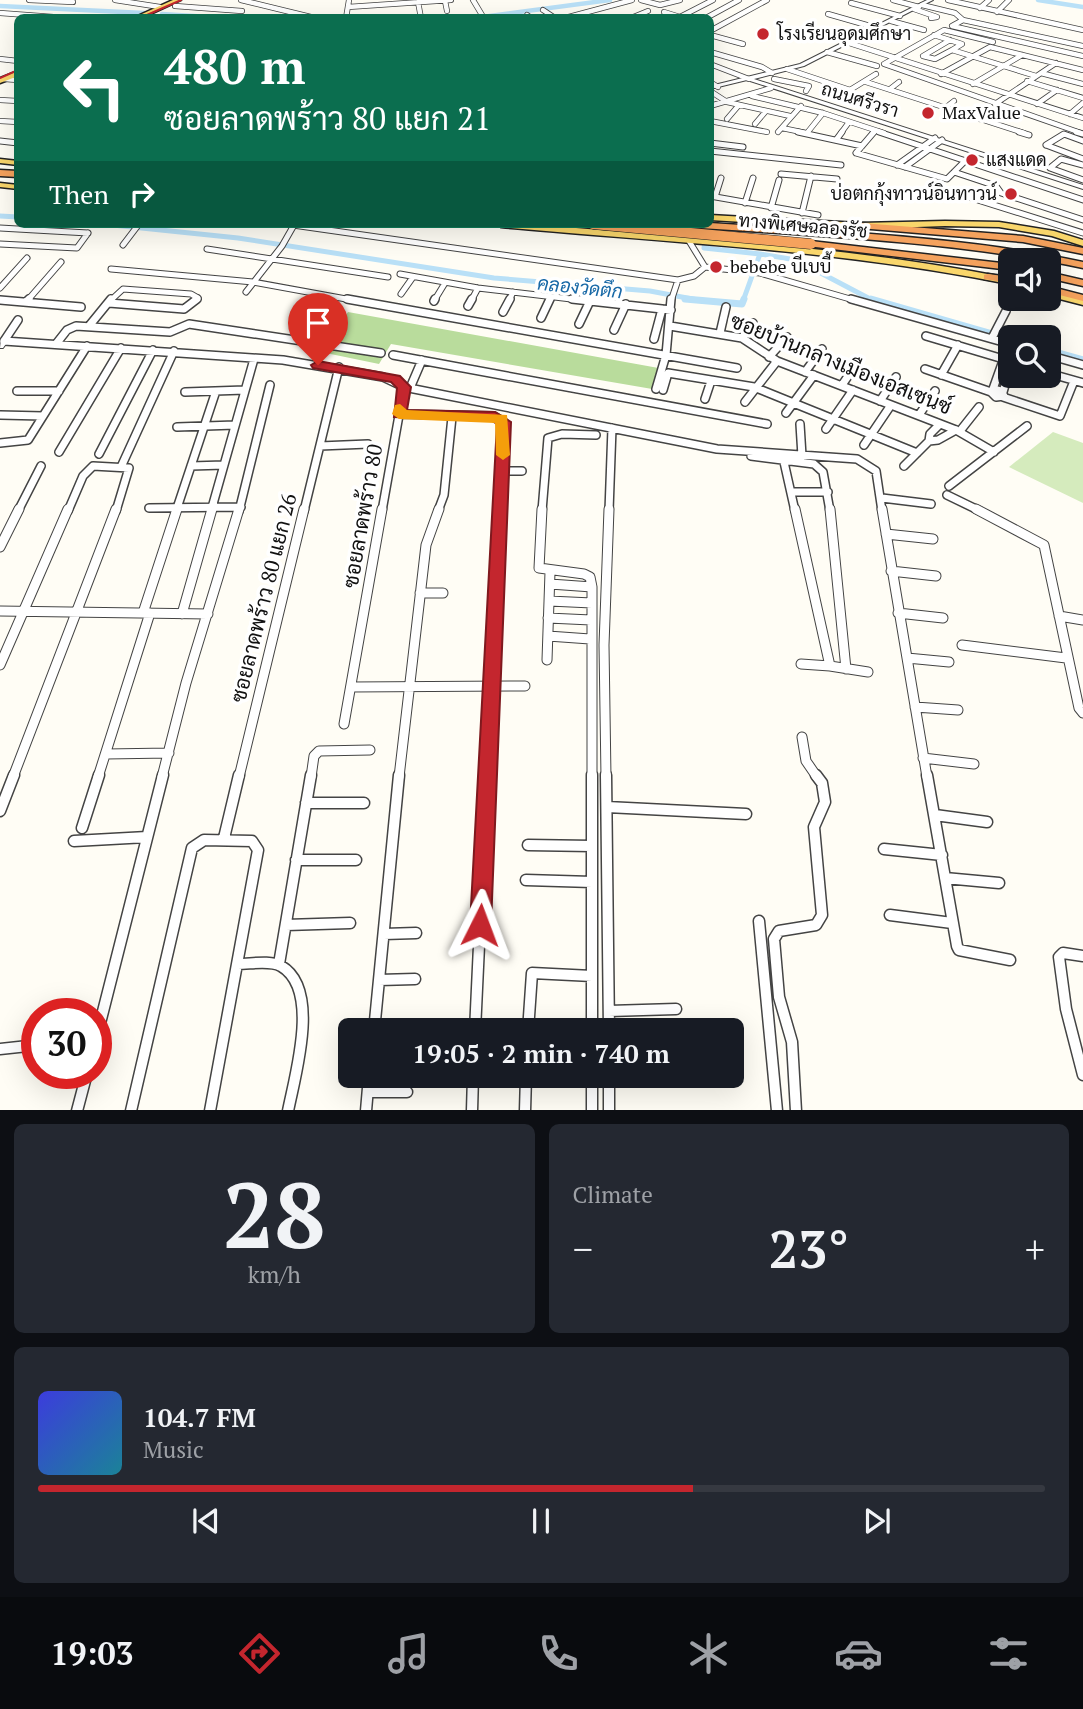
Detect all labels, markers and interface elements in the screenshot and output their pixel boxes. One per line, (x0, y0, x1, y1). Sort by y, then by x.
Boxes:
place label: โรงเรียนอุดมศึกษา (776, 21, 911, 46)
marker: โรงเรียนอุดมศึกษา (755, 26, 771, 42)
text: 480 m (164, 33, 306, 98)
icon: left (49, 42, 140, 133)
street label: ถนนศรีวรา (819, 76, 902, 122)
text: ซอยลาดพร้าว 80 แยก 21 (164, 97, 491, 139)
place label: MaxValue (942, 100, 1021, 124)
marker: MaxValue (920, 105, 936, 121)
place label: แสงแดด (986, 147, 1047, 171)
marker: แสงแดด (964, 152, 980, 168)
icon: right (123, 175, 161, 213)
text: Then (49, 177, 109, 211)
place label: บ่อตกกุ้งทาวน์อินทาวน์ (830, 181, 997, 206)
marker: บ่อตกกุ้งทาวน์อินทาวน์ (1003, 186, 1019, 202)
street label: ทางพิเศษฉลองรัช (738, 207, 869, 243)
map controls (998, 248, 1061, 388)
button: sound (998, 248, 1061, 311)
place label: bebebe บีเบบี้ (730, 251, 832, 278)
marker: bebebe บีเบบี้ (708, 259, 724, 275)
water label: คลองวัดตึก (536, 270, 624, 303)
pin (288, 293, 348, 365)
icon: arrive (299, 304, 337, 342)
street label: ซอยบ้านกลางเมืองเอสเซนซ์ (727, 306, 956, 420)
button: search (998, 325, 1061, 388)
street label: ซอยลาดพร้าว 80 (336, 442, 388, 590)
street label: ซอยลาดพร้าว 80 แยก 26 (223, 490, 303, 705)
position arrow (443, 888, 517, 962)
speed limit sign: 30 (21, 998, 112, 1089)
text: 19:05 · 2 min · 740 m (412, 1036, 670, 1070)
text: 28 (223, 1153, 326, 1274)
text: Climate (573, 1179, 653, 1210)
text: 23° (769, 1214, 849, 1283)
text: − (573, 1224, 593, 1274)
text: + (1025, 1224, 1045, 1274)
text: km/h (248, 1259, 301, 1290)
text: 104.7 FM (143, 1400, 256, 1434)
text: Music (143, 1434, 204, 1465)
icon: previous (187, 1502, 225, 1540)
icon: pause (522, 1502, 560, 1540)
icon: next (858, 1502, 896, 1540)
icon: directions (235, 1629, 284, 1678)
icon: music (384, 1629, 433, 1678)
icon: phone (534, 1629, 583, 1678)
icon: climate (684, 1629, 733, 1678)
icon: car (834, 1629, 883, 1678)
icon: filters (984, 1629, 1033, 1678)
text: 19:03 (50, 1632, 134, 1674)

